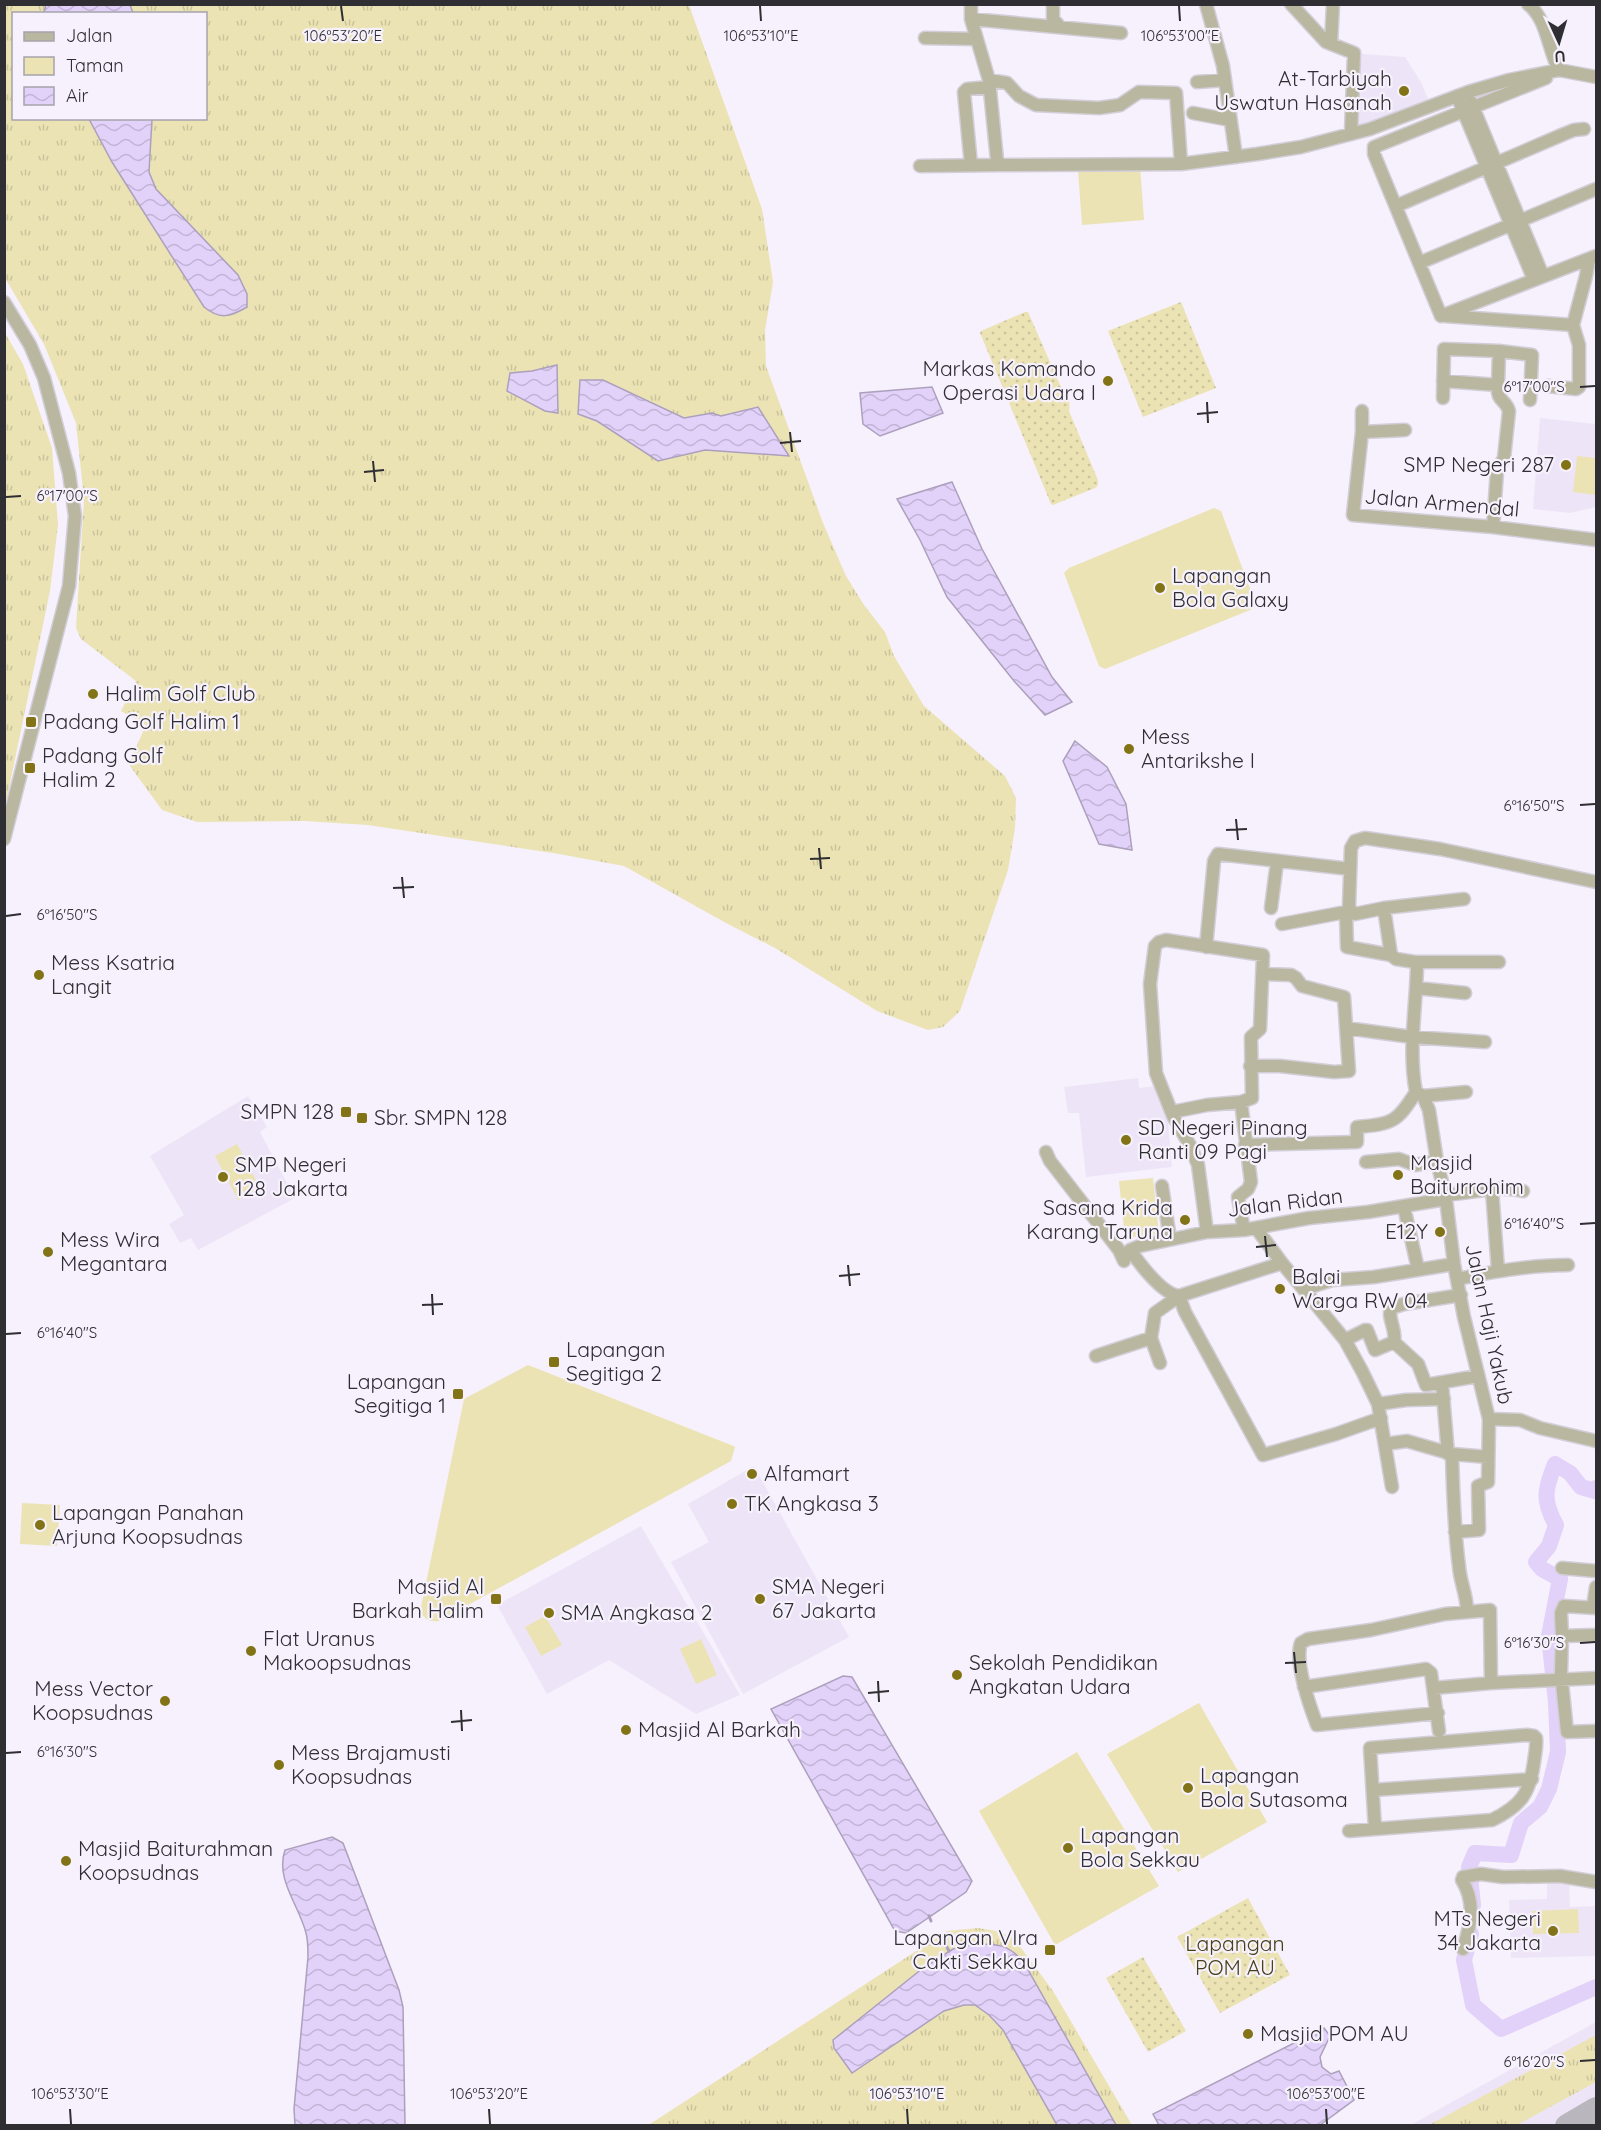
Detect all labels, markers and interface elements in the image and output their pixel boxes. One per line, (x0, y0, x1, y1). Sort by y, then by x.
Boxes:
legend (12, 12, 207, 120)
north arrow (1529, 12, 1589, 72)
text: Jalan (66, 24, 113, 47)
text: 106°53'20"E (304, 26, 382, 45)
text: 106°53'10"E (723, 26, 799, 45)
text: 106°53'00"E (1141, 26, 1219, 45)
text: U (1554, 47, 1566, 67)
text: Taman (66, 54, 124, 77)
place label: At-Tarbiyah Uswatun Hasanah (1214, 65, 1392, 115)
text: Air (66, 84, 88, 107)
marker: At-Tarbiyah Uswatun Hasanah (1397, 84, 1411, 98)
place label: Markas Komando Operasi Udara I (923, 355, 1096, 405)
marker: Markas Komando Operasi Udara I (1101, 374, 1115, 388)
text: 6°17'00"S (1503, 377, 1565, 396)
place label: SMP Negeri 287 (1404, 451, 1554, 477)
marker: SMP Negeri 287 (1559, 458, 1573, 472)
street label: Jalan Armendal (1364, 482, 1521, 522)
text: 6°17'00"S (36, 486, 98, 505)
place label: Lapangan Bola Galaxy (1172, 562, 1289, 612)
marker: Lapangan Bola Galaxy (1153, 581, 1167, 595)
place label: Halim Golf Club (105, 680, 256, 706)
marker: Halim Golf Club (86, 687, 100, 701)
place label: Padang Golf Halim 1 (43, 708, 240, 734)
marker: Padang Golf Halim 1 (24, 715, 38, 729)
place label: Mess Antarikshe I (1141, 723, 1255, 773)
place label: Padang Golf Halim 2 (42, 742, 164, 792)
marker: Mess Antarikshe I (1122, 742, 1136, 756)
marker: Padang Golf Halim 2 (23, 761, 37, 775)
text: 6°16'50"S (1504, 796, 1564, 815)
text: 6°16'50"S (37, 905, 97, 924)
place label: Mess Ksatria Langit (51, 949, 175, 999)
marker: Mess Ksatria Langit (32, 968, 46, 982)
place label: SMPN 128 (241, 1098, 334, 1124)
place label: Sbr. SMPN 128 (374, 1104, 507, 1130)
marker: SMPN 128 (339, 1105, 353, 1119)
marker: Sbr. SMPN 128 (355, 1111, 369, 1125)
place label: SD Negeri Pinang Ranti 09 Pagi (1138, 1114, 1308, 1164)
marker: SD Negeri Pinang Ranti 09 Pagi (1119, 1133, 1133, 1147)
place label: Masjid Baiturrohim (1410, 1149, 1524, 1199)
place label: SMP Negeri 128 Jakarta (235, 1151, 348, 1201)
marker: Masjid Baiturrohim (1391, 1168, 1405, 1182)
marker: SMP Negeri 128 Jakarta (216, 1170, 230, 1184)
street label: Jalan Ridan (1226, 1182, 1344, 1222)
place label: Sasana Krida Karang Taruna (1026, 1194, 1173, 1244)
marker: Sasana Krida Karang Taruna (1178, 1213, 1192, 1227)
text: 6°16'40"S (1504, 1214, 1564, 1233)
place label: E12Y (1385, 1218, 1428, 1244)
marker: E12Y (1433, 1225, 1447, 1239)
place label: Mess Wira Megantara (60, 1226, 167, 1276)
street label: Jalan Haji Yakub (1460, 1241, 1520, 1406)
marker: Mess Wira Megantara (41, 1245, 55, 1259)
place label: Balai Warga RW 04 (1292, 1263, 1428, 1313)
marker: Balai Warga RW 04 (1273, 1282, 1287, 1296)
text: 6°16'40"S (37, 1323, 97, 1342)
place label: Lapangan Segitiga 2 (566, 1336, 665, 1386)
marker: Lapangan Segitiga 2 (547, 1355, 561, 1369)
place label: Lapangan Segitiga 1 (347, 1368, 446, 1418)
marker: Lapangan Segitiga 1 (451, 1387, 465, 1401)
place label: Alfamart (764, 1460, 850, 1486)
marker: Alfamart (745, 1467, 759, 1481)
place label: TK Angkasa 3 (744, 1490, 879, 1516)
marker: TK Angkasa 3 (725, 1497, 739, 1511)
place label: Lapangan Panahan Arjuna Koopsudnas (52, 1499, 244, 1549)
marker: Lapangan Panahan Arjuna Koopsudnas (33, 1518, 47, 1532)
place label: Masjid Al Barkah Halim (352, 1573, 484, 1623)
place label: SMA Negeri 67 Jakarta (772, 1573, 885, 1623)
marker: Masjid Al Barkah Halim (489, 1592, 503, 1606)
marker: SMA Negeri 67 Jakarta (753, 1592, 767, 1606)
place label: SMA Angkasa 2 (561, 1599, 712, 1625)
marker: SMA Angkasa 2 (542, 1606, 556, 1620)
place label: Flat Uranus Makoopsudnas (263, 1625, 411, 1675)
text: 6°16'30"S (1504, 1633, 1564, 1652)
marker: Flat Uranus Makoopsudnas (244, 1644, 258, 1658)
place label: Sekolah Pendidikan Angkatan Udara (969, 1649, 1158, 1699)
marker: Sekolah Pendidikan Angkatan Udara (950, 1668, 964, 1682)
place label: Mess Vector Koopsudnas (32, 1675, 153, 1725)
marker: Mess Vector Koopsudnas (158, 1694, 172, 1708)
place label: Masjid Al Barkah (638, 1716, 801, 1742)
marker: Masjid Al Barkah (619, 1723, 633, 1737)
place label: Mess Brajamusti Koopsudnas (291, 1739, 451, 1789)
text: 6°16'30"S (37, 1742, 97, 1761)
marker: Mess Brajamusti Koopsudnas (272, 1758, 286, 1772)
place label: Lapangan Bola Sutasoma (1200, 1762, 1348, 1812)
marker: Lapangan Bola Sutasoma (1181, 1781, 1195, 1795)
place label: Lapangan Bola Sekkau (1080, 1822, 1200, 1872)
place label: Masjid Baiturahman Koopsudnas (78, 1835, 273, 1885)
marker: Lapangan Bola Sekkau (1061, 1841, 1075, 1855)
marker: Masjid Baiturahman Koopsudnas (59, 1854, 73, 1868)
place label: MTs Negeri 34 Jakarta (1434, 1905, 1541, 1955)
place label: Lapangan VIra Cakti Sekkau (893, 1924, 1038, 1974)
marker: MTs Negeri 34 Jakarta (1546, 1924, 1560, 1938)
park label: Lapangan POM AU (1185, 1930, 1285, 1980)
marker: Lapangan VIra Cakti Sekkau (1043, 1943, 1057, 1957)
place label: Masjid POM AU (1260, 2020, 1409, 2046)
marker: Masjid POM AU (1241, 2027, 1255, 2041)
text: 6°16'20"S (1504, 2052, 1564, 2071)
text: 106°53'30"E (31, 2084, 109, 2103)
text: 106°53'20"E (450, 2084, 528, 2103)
text: 106°53'10"E (869, 2084, 945, 2103)
text: 106°53'00"E (1287, 2084, 1365, 2103)

